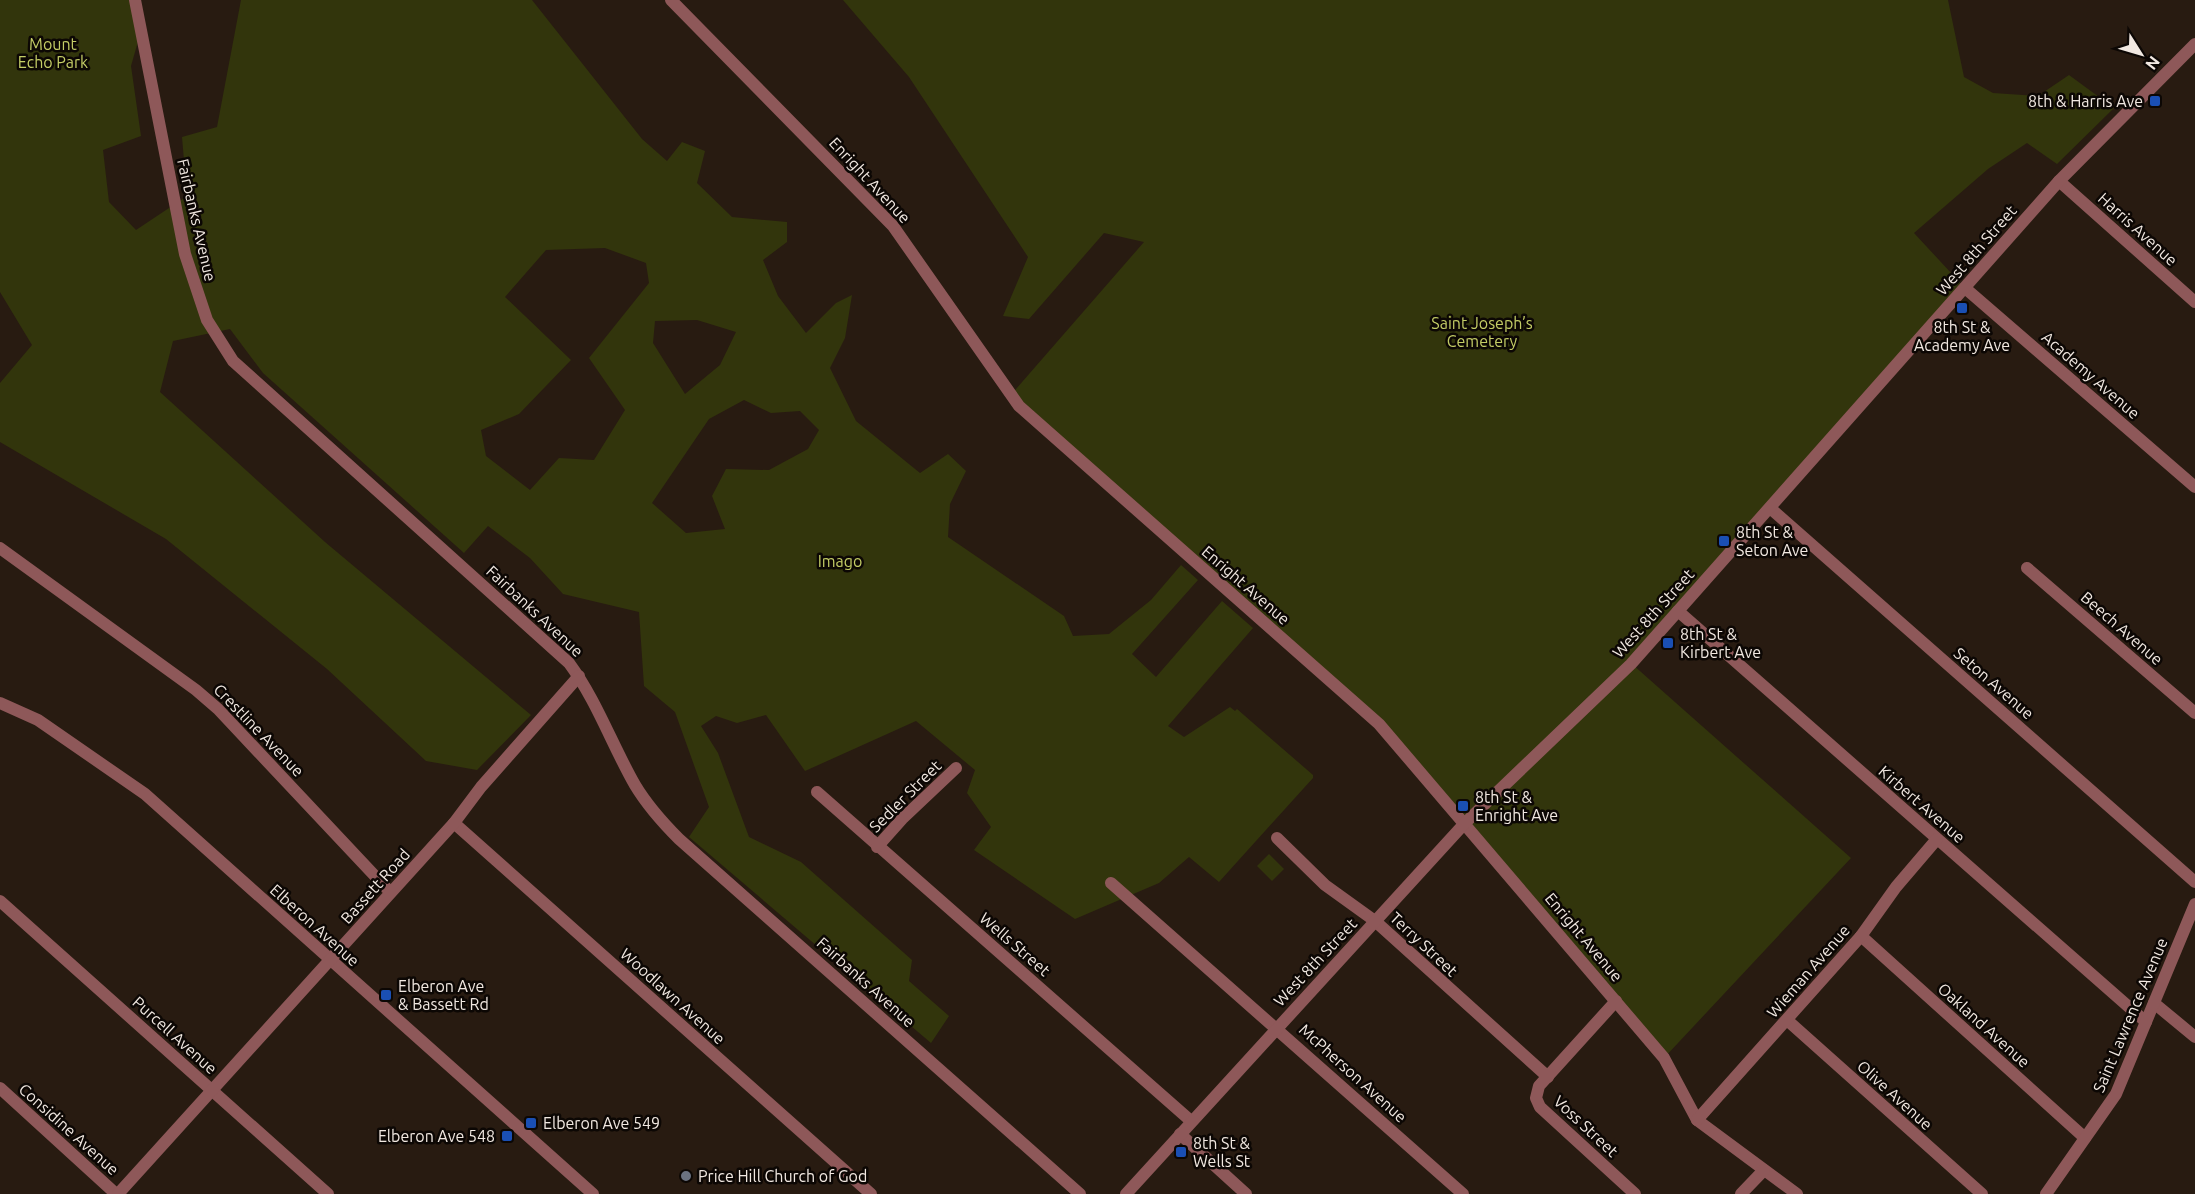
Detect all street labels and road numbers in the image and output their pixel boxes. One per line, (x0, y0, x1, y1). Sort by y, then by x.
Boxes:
street label: Enright Avenue (826, 134, 914, 226)
street label: Fairbanks Avenue (174, 157, 220, 283)
street label: Harris Avenue (2095, 189, 2181, 269)
street label: West 8th Street (1932, 201, 2020, 299)
street label: Academy Avenue (2039, 328, 2143, 422)
street label: Enright Avenue (1198, 542, 1294, 628)
street label: Fairbanks Avenue (483, 562, 587, 660)
street label: West 8th Street (1608, 564, 1698, 661)
street label: Beech Avenue (2078, 588, 2166, 668)
street label: Seton Avenue (1951, 644, 2037, 722)
street label: Crestline Avenue (210, 680, 308, 780)
street label: Sedler Street (865, 756, 945, 836)
street label: Kirbert Avenue (1875, 762, 1969, 846)
street label: Bassett Road (337, 845, 413, 927)
street label: Elberon Avenue (267, 880, 363, 970)
street label: Enright Avenue (1542, 889, 1626, 985)
street label: Terry Street (1387, 908, 1462, 980)
street label: Wells Street (976, 909, 1054, 980)
street label: West 8th Street (1270, 914, 1361, 1009)
street label: Wieman Avenue (1763, 921, 1853, 1021)
street label: Fairbanks Avenue (813, 933, 919, 1031)
street label: Saint Lawrence Avenue (2089, 935, 2171, 1095)
street label: Woodlawn Avenue (617, 944, 729, 1048)
street label: Oakland Avenue (1934, 979, 2034, 1071)
street label: Purcell Avenue (129, 993, 221, 1077)
street label: McPherson Avenue (1296, 1020, 1410, 1126)
street label: Olive Avenue (1854, 1057, 1936, 1133)
street label: Considine Avenue (15, 1080, 123, 1178)
street label: Voss Street (1550, 1092, 1622, 1161)

